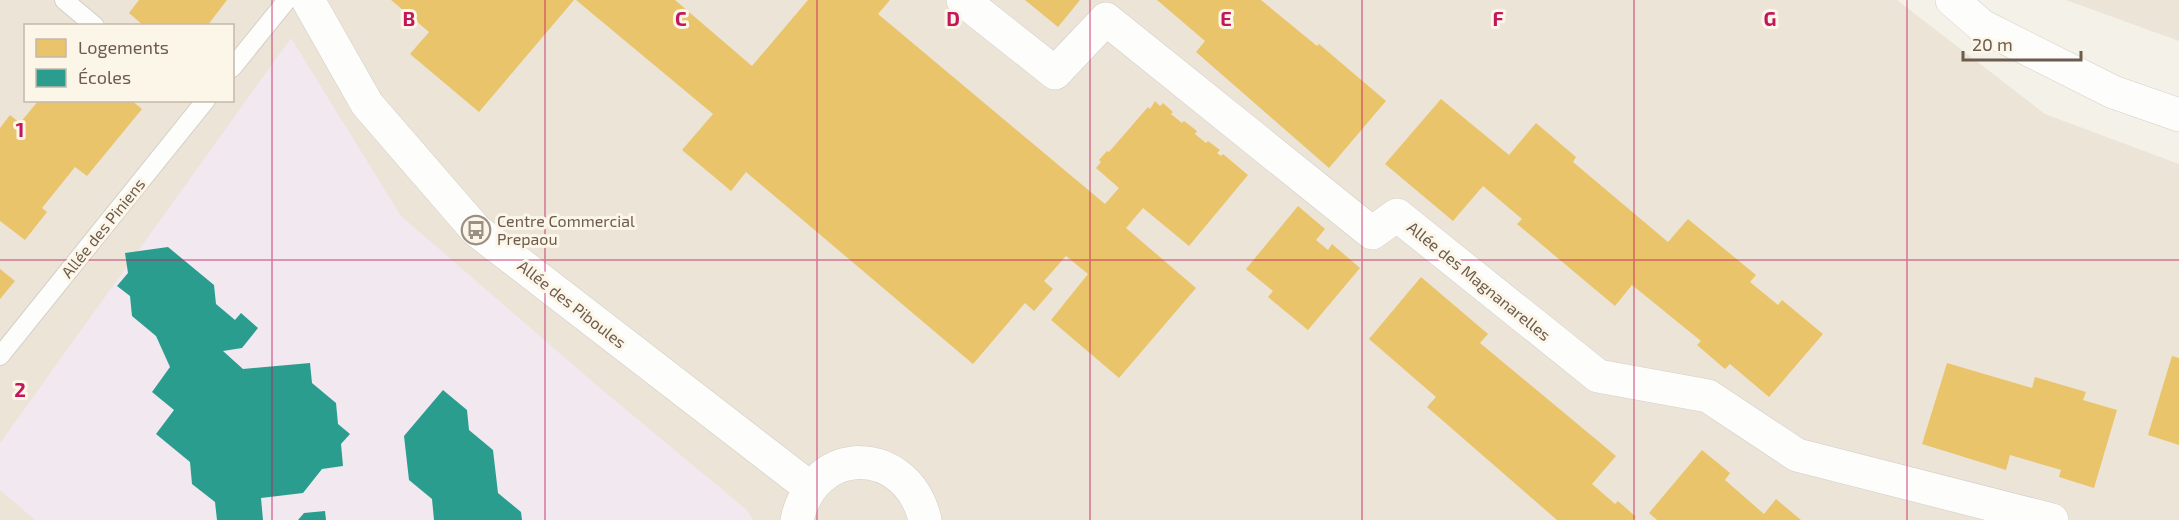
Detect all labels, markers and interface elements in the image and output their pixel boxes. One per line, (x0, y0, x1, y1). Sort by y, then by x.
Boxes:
text: B (403, 6, 415, 30)
text: C (675, 6, 687, 30)
text: D (946, 6, 960, 30)
text: E (1220, 6, 1232, 30)
text: F (1492, 6, 1504, 30)
text: G (1764, 6, 1776, 30)
legend (24, 24, 234, 102)
scale bar (1963, 24, 2082, 62)
text: 20 m (1972, 33, 2013, 55)
text: Logements (78, 36, 169, 58)
text: Écoles (78, 66, 131, 88)
text: 1 (16, 117, 24, 141)
street label: Allée des Piniens (57, 174, 148, 281)
place label: Centre Commercial Prepaou (497, 211, 635, 248)
bus stop icon: Centre Commercial Prepaou (460, 214, 492, 246)
street label: Allée des Magnanarelles (1404, 217, 1555, 344)
street label: Allée des Piboules (514, 256, 630, 352)
text: 2 (14, 377, 26, 401)

